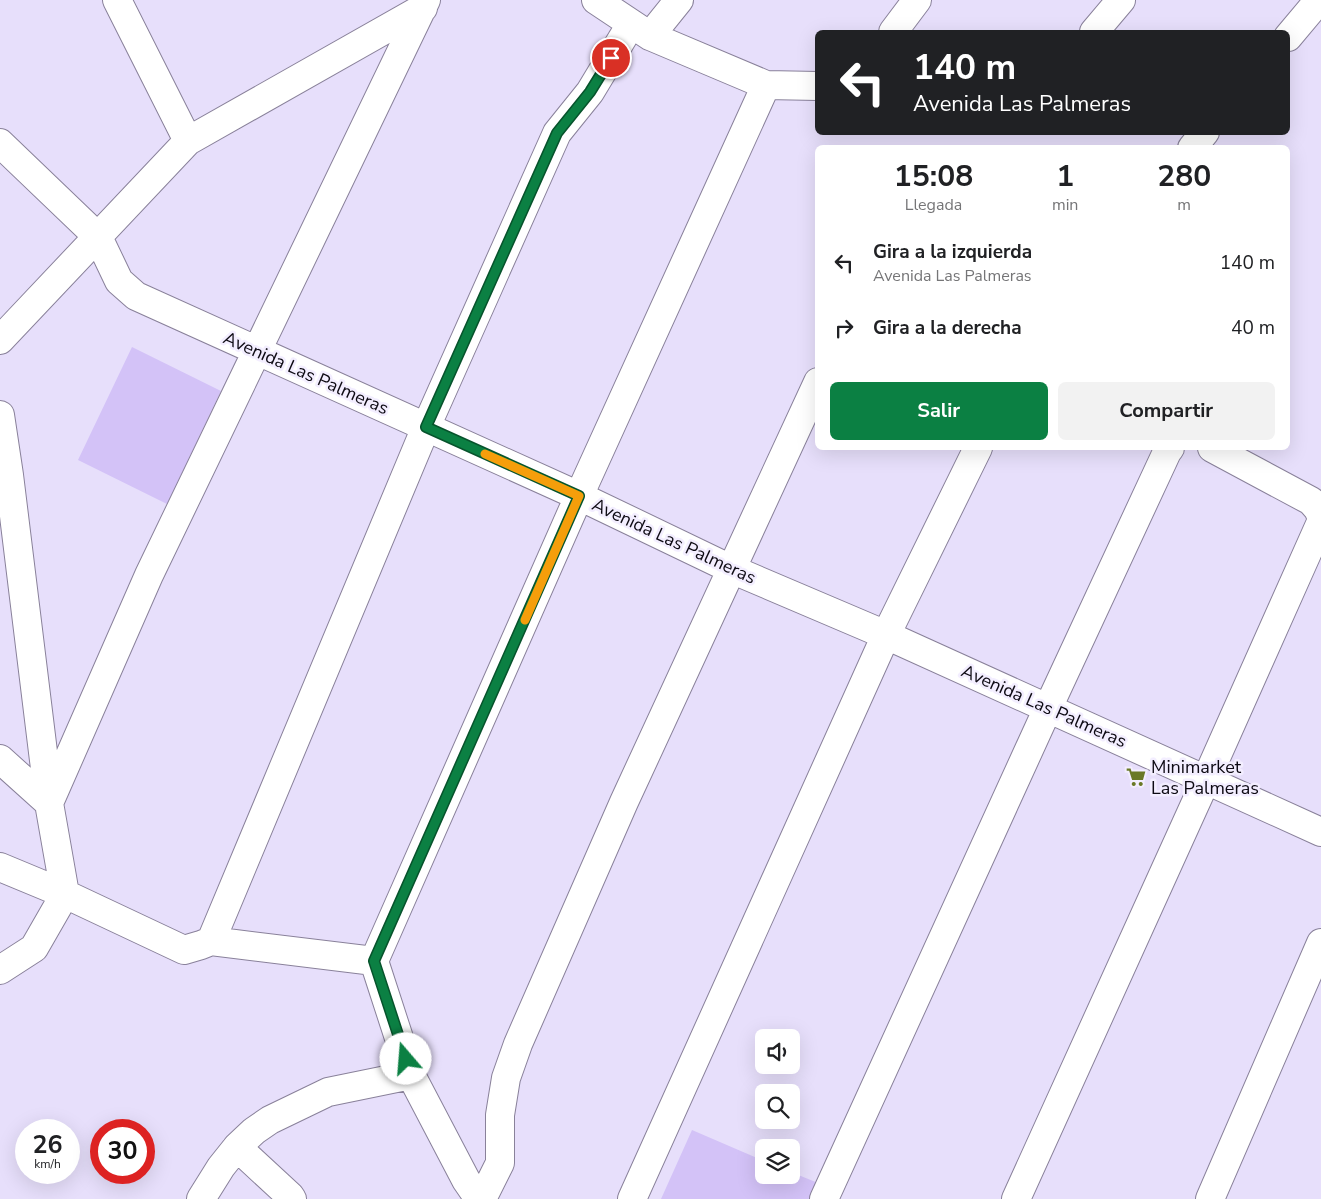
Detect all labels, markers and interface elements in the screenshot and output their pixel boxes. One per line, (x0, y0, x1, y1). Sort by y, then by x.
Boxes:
pin (590, 37, 632, 79)
icon: arrive (597, 44, 625, 72)
text: 140 m (913, 44, 1016, 91)
icon: left (830, 50, 895, 115)
text: Avenida Las Palmeras (913, 89, 1131, 119)
text: 15:08 (894, 156, 973, 197)
text: 1 (1056, 156, 1074, 197)
text: 280 (1157, 156, 1211, 197)
text: Llegada (905, 194, 962, 216)
text: min (1052, 194, 1078, 216)
text: m (1177, 194, 1191, 216)
text: Gira a la izquierda (873, 239, 1032, 265)
icon: left (830, 249, 858, 277)
text: 140 m (1220, 250, 1275, 276)
text: Avenida Las Palmeras (873, 265, 1032, 287)
icon: right (830, 314, 858, 342)
text: Gira a la derecha (873, 315, 1022, 341)
text: 40 m (1231, 315, 1275, 341)
street label: Avenida Las Palmeras (220, 326, 392, 420)
button: Salir (830, 382, 1048, 440)
button: Compartir (1058, 382, 1275, 440)
street label: Avenida Las Palmeras (588, 492, 760, 590)
street label: Avenida Las Palmeras (958, 659, 1130, 753)
place label: Minimarket Las Palmeras (1151, 755, 1259, 800)
supermarket icon: Minimarket Las Palmeras (1125, 766, 1147, 788)
map controls (755, 1029, 800, 1184)
button: sound (755, 1029, 800, 1074)
position arrow (379, 1032, 431, 1084)
button: search (755, 1084, 800, 1129)
speed limit sign: 30 (90, 1119, 155, 1184)
text: 26 (32, 1128, 63, 1162)
button: layers (755, 1139, 800, 1184)
text: km/h (34, 1156, 61, 1172)

